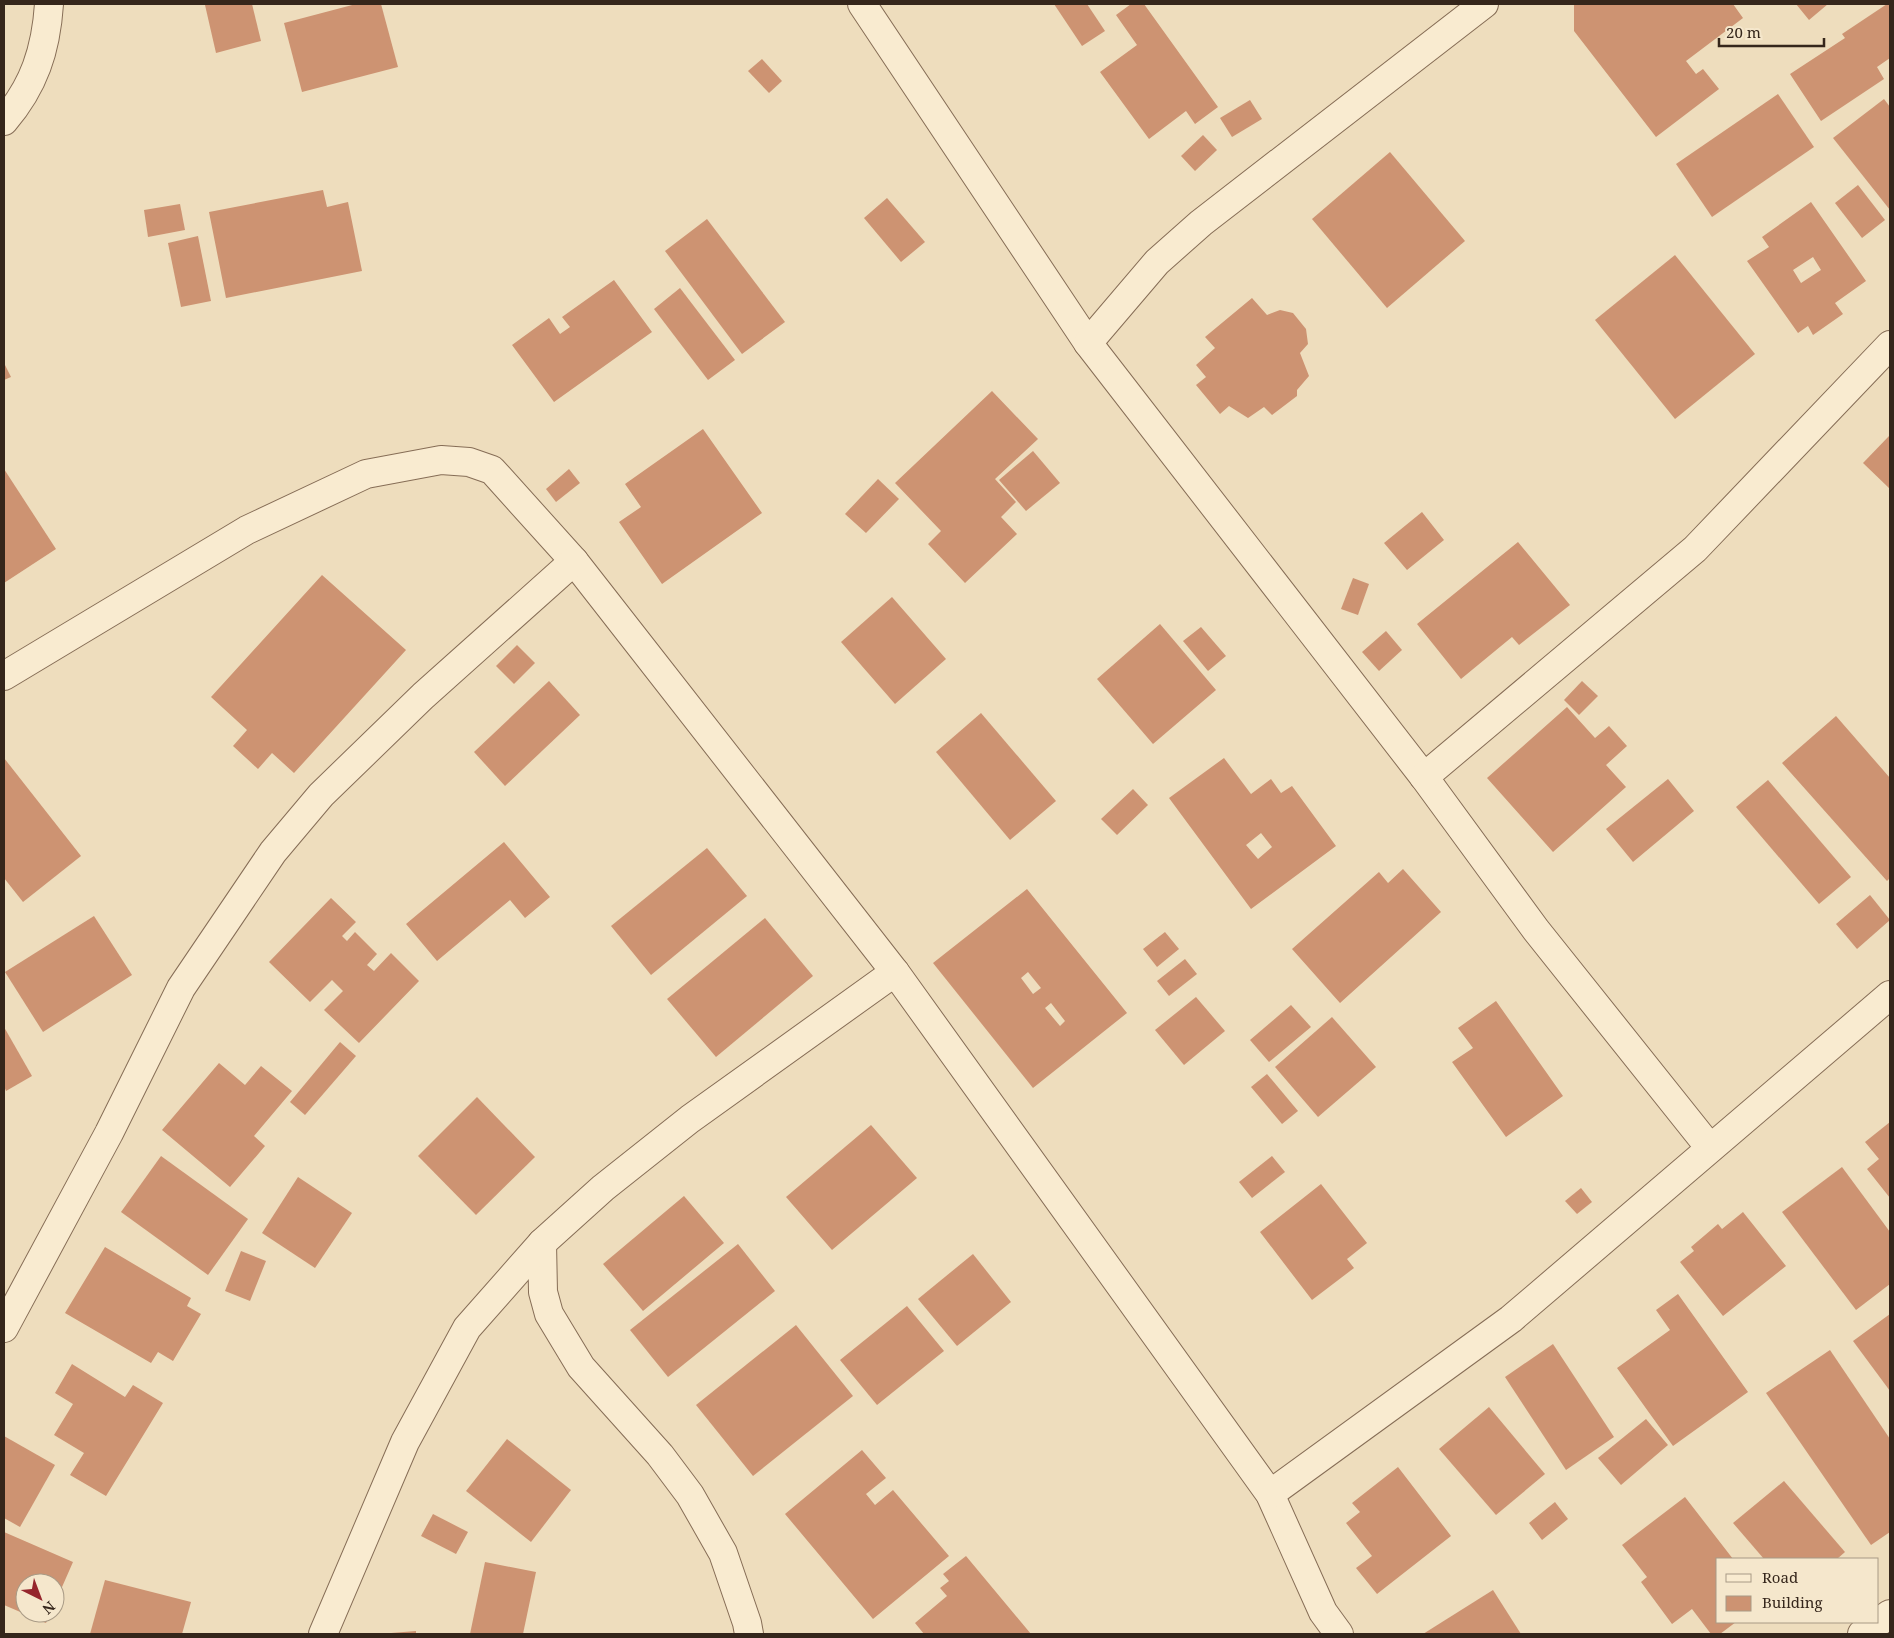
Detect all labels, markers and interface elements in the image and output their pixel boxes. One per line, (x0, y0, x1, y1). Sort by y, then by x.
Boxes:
scale bar (1719, 15, 1824, 47)
text: 20 m (1726, 22, 1761, 42)
legend (1716, 1558, 1879, 1623)
text: Road (1762, 1567, 1798, 1587)
north arrow (15, 1573, 65, 1623)
text: Building (1762, 1592, 1823, 1612)
text: N (39, 1597, 59, 1619)

